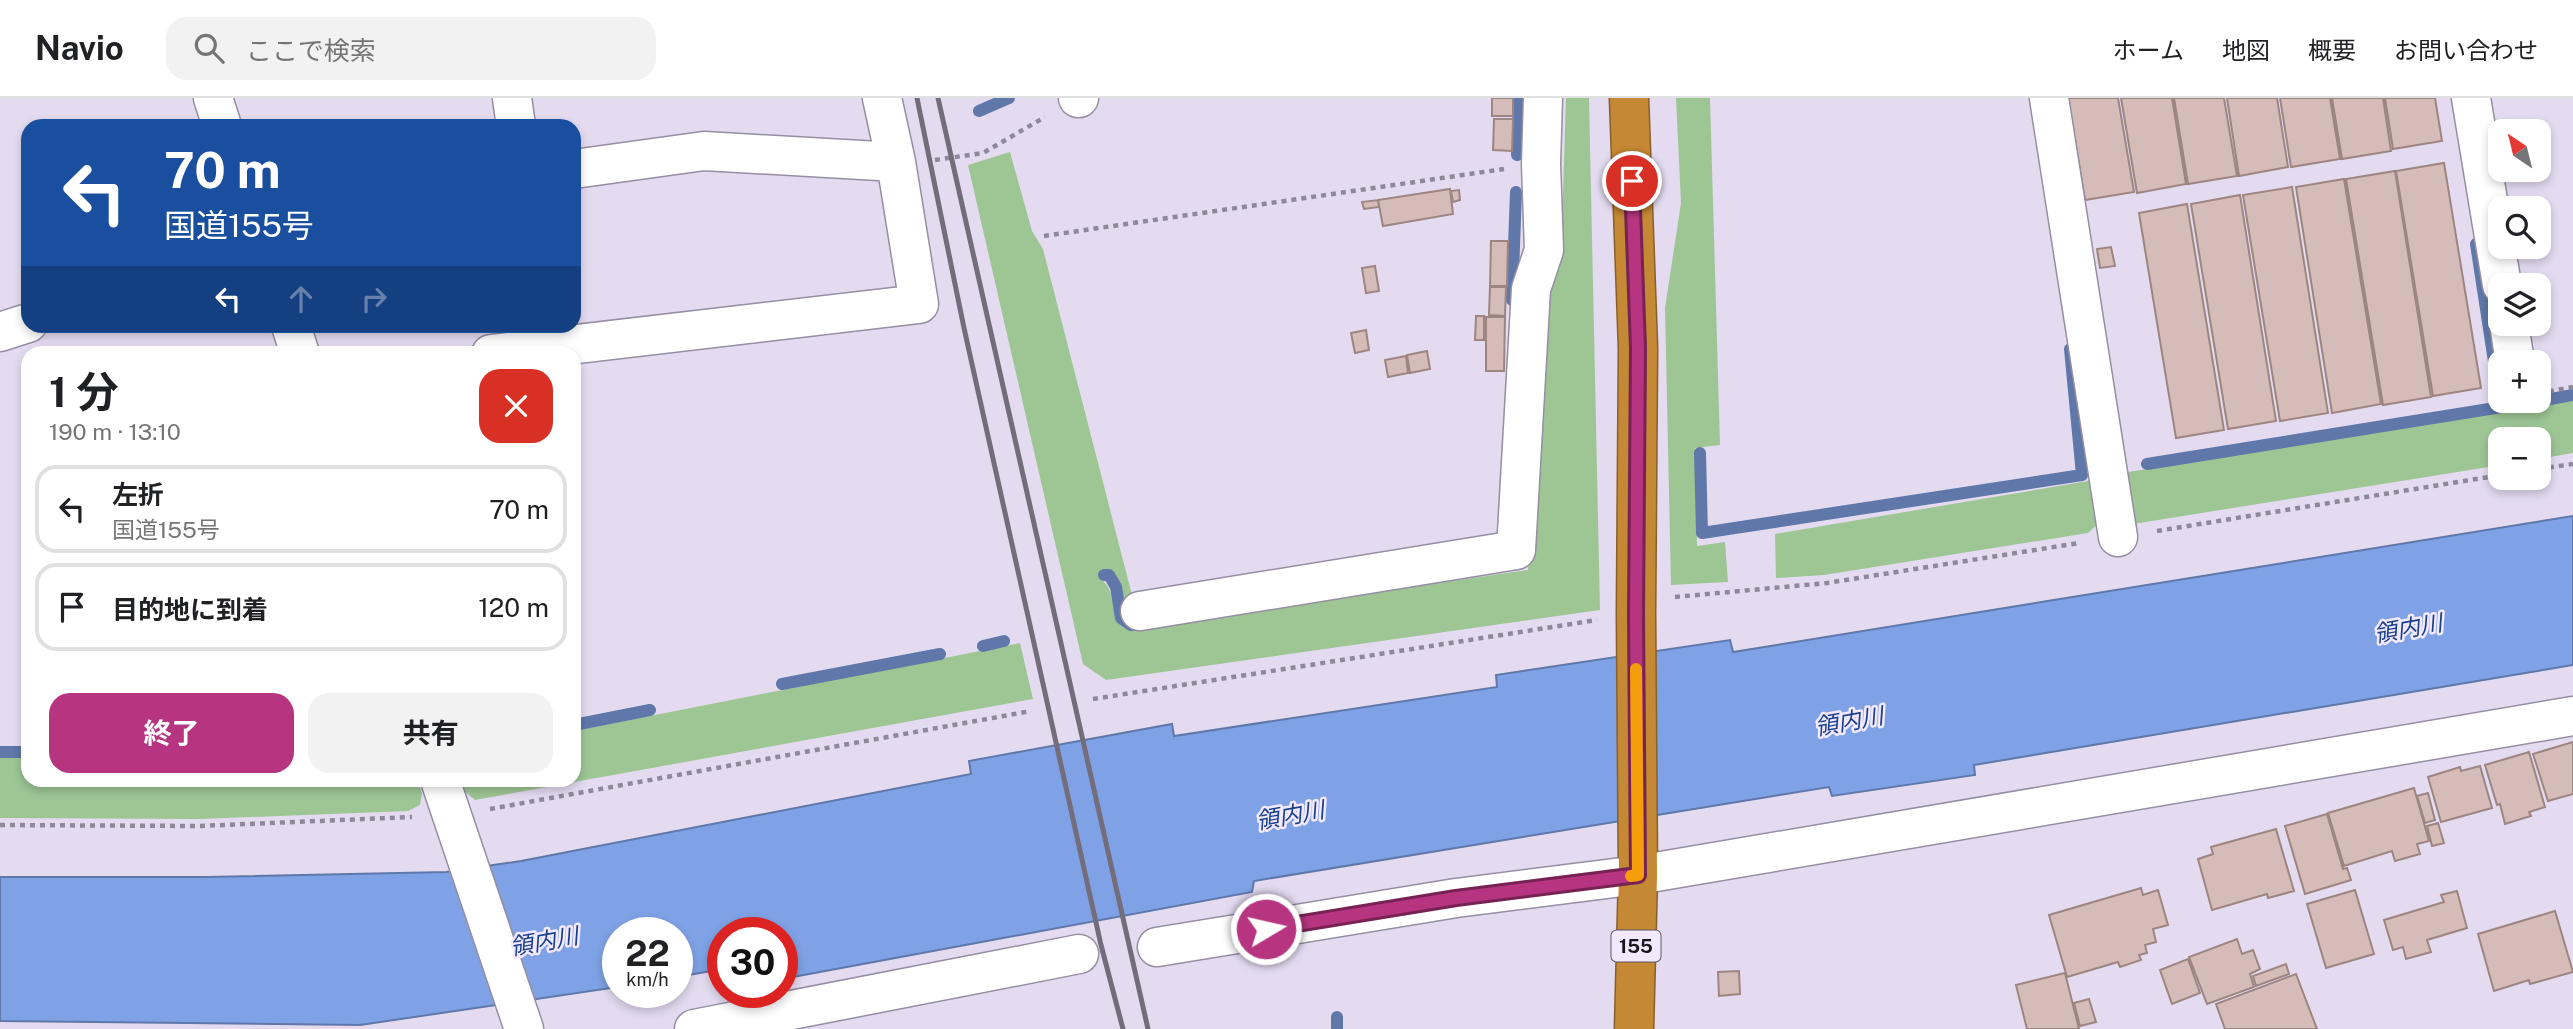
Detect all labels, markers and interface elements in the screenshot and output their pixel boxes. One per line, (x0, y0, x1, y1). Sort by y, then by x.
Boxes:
search box (166, 17, 656, 80)
text: Navio (35, 29, 124, 67)
icon: search (190, 29, 228, 67)
text: ここで検索 (246, 35, 376, 66)
text: ホーム (2113, 36, 2184, 64)
text: 地図 (2222, 36, 2270, 64)
text: 概要 (2308, 36, 2356, 64)
text: お問い合わせ (2394, 36, 2538, 64)
north arrow (2488, 119, 2552, 182)
map controls (2488, 119, 2551, 490)
text: 70 m (164, 141, 281, 199)
icon: left (49, 147, 140, 238)
pin (1602, 151, 1662, 211)
icon: arrive (1613, 162, 1651, 200)
button: search (2488, 196, 2551, 259)
text: 国道155号 (164, 207, 314, 244)
button: layers (2488, 273, 2551, 336)
icon: left (209, 280, 247, 318)
icon: ahead (282, 280, 320, 318)
icon: right (355, 280, 393, 318)
button: + (2488, 350, 2551, 413)
text: 1 分 (49, 367, 118, 416)
button: close (479, 369, 553, 443)
text: 190 m · 13:10 (49, 418, 181, 445)
button: − (2488, 427, 2551, 490)
text: 左折 (112, 479, 164, 510)
icon: left (53, 490, 91, 528)
text: 70 m (489, 494, 549, 525)
text: 国道155号 (112, 516, 220, 543)
icon: arrive (53, 588, 91, 626)
text: 120 m (478, 592, 549, 623)
text: 目的地に到着 (112, 594, 268, 625)
water label: 領内川 (2372, 608, 2447, 647)
button: 終了 (49, 693, 294, 773)
button: 共有 (308, 693, 553, 773)
water label: 領内川 (1813, 701, 1888, 740)
water label: 領内川 (1254, 795, 1329, 834)
position arrow (1229, 892, 1303, 966)
speed limit sign: 30 (707, 917, 798, 1008)
water label: 領内川 (508, 921, 583, 960)
road number: 155 (1612, 930, 1660, 961)
text: 22 (625, 933, 670, 974)
text: km/h (626, 969, 669, 990)

